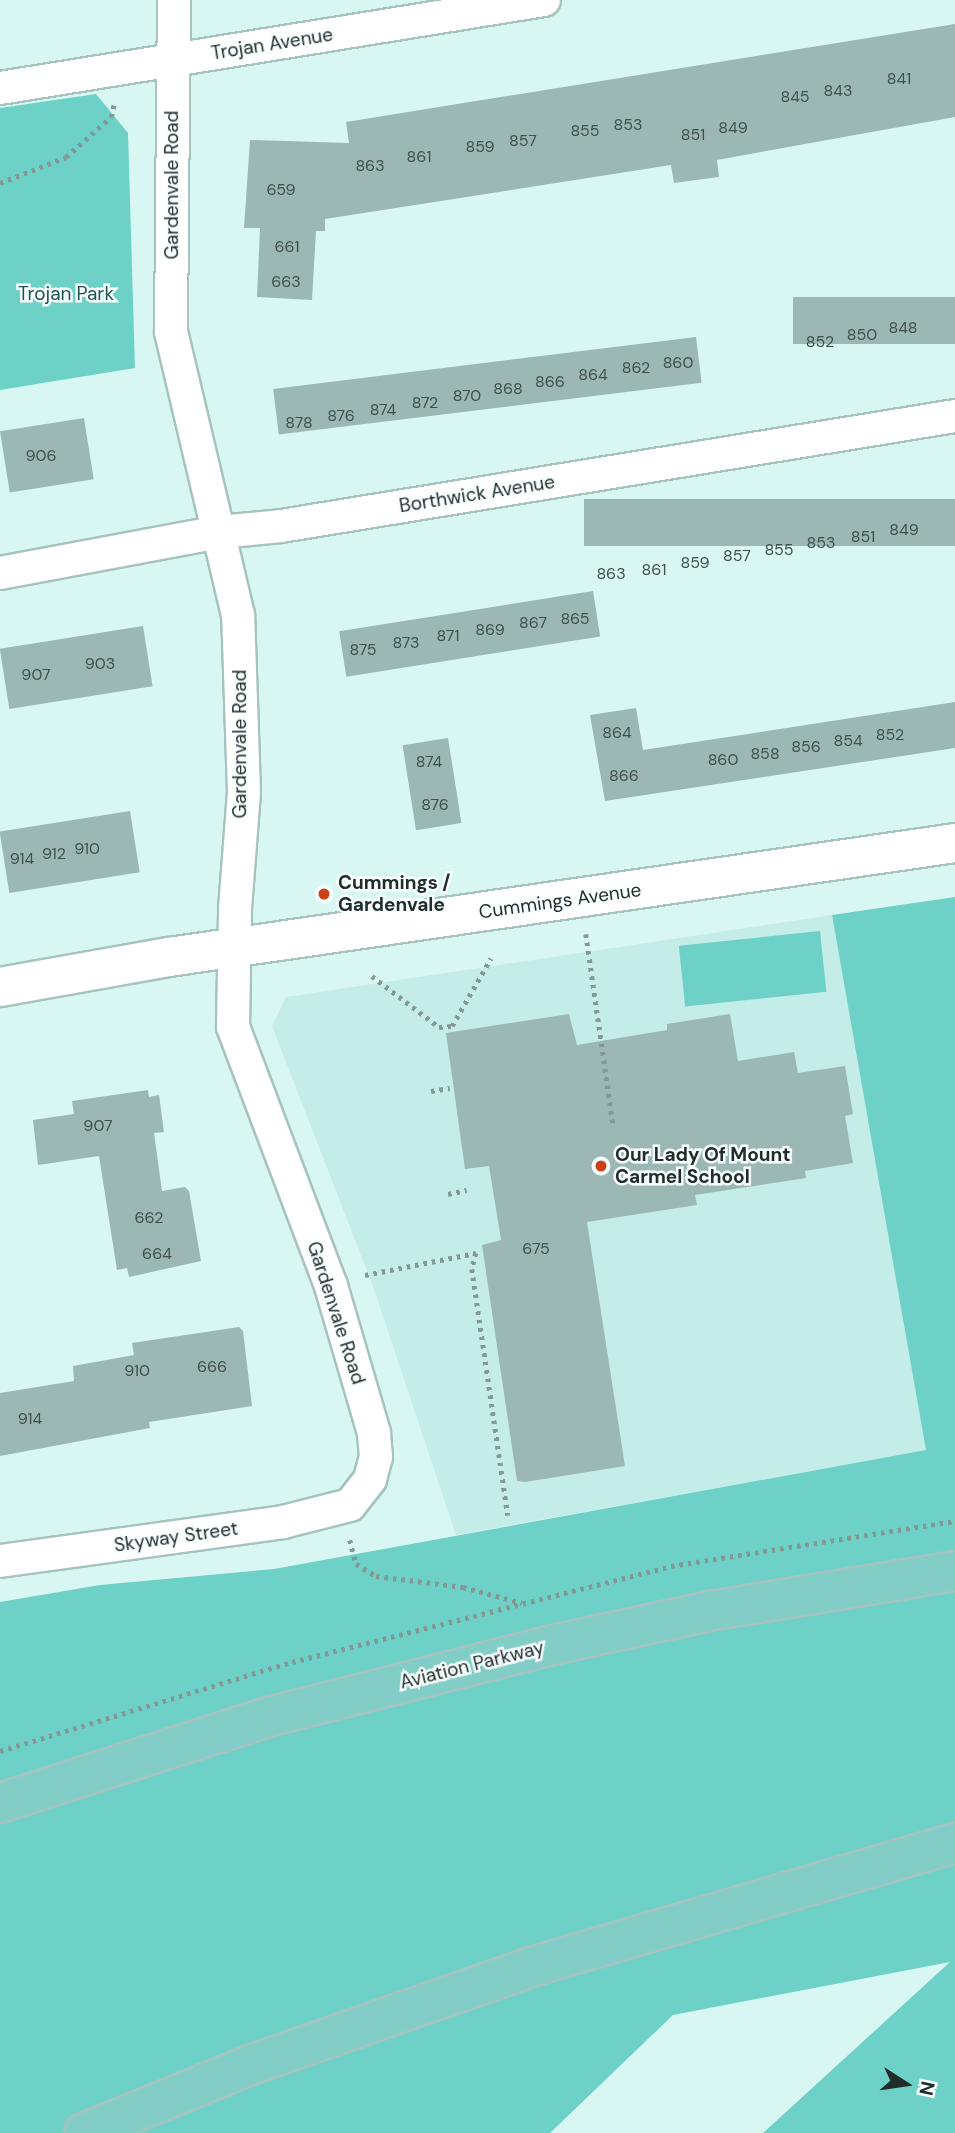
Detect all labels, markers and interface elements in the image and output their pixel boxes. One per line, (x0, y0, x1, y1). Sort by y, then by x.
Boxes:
street label: Trojan Avenue (209, 23, 335, 65)
house number: 841 (887, 69, 911, 89)
house number: 843 (824, 81, 852, 101)
house number: 845 (780, 87, 810, 107)
street label: Gardenvale Road (161, 110, 183, 260)
house number: 853 (614, 115, 642, 135)
house number: 849 (718, 118, 748, 138)
house number: 855 (570, 121, 600, 141)
house number: 851 (681, 125, 705, 145)
house number: 857 (509, 131, 537, 151)
house number: 859 (465, 137, 495, 157)
house number: 861 (407, 147, 431, 167)
house number: 863 (355, 156, 385, 176)
house number: 659 (266, 180, 296, 200)
house number: 661 (274, 237, 300, 257)
house number: 663 (271, 272, 301, 292)
park label: Trojan Park (18, 283, 114, 305)
house number: 848 (888, 318, 918, 338)
house number: 850 (847, 325, 877, 345)
house number: 852 (806, 332, 834, 352)
house number: 860 (663, 353, 693, 373)
house number: 862 (622, 358, 650, 378)
house number: 864 (578, 365, 608, 385)
house number: 866 (535, 372, 565, 392)
house number: 868 (493, 379, 523, 399)
house number: 870 (453, 386, 481, 406)
house number: 872 (412, 393, 438, 413)
house number: 874 (370, 400, 396, 420)
house number: 876 (327, 406, 355, 426)
house number: 878 (285, 413, 313, 433)
house number: 906 (25, 446, 57, 466)
street label: Borthwick Avenue (398, 470, 556, 518)
house number: 849 (889, 520, 919, 540)
house number: 851 (851, 527, 875, 547)
house number: 853 (807, 533, 835, 553)
house number: 855 (764, 540, 794, 560)
house number: 857 (723, 546, 751, 566)
house number: 859 (680, 553, 710, 573)
house number: 861 (642, 560, 666, 580)
house number: 863 (596, 564, 626, 584)
house number: 865 (560, 609, 590, 629)
house number: 867 (519, 613, 547, 633)
house number: 869 (475, 620, 505, 640)
house number: 871 (437, 626, 459, 646)
house number: 873 (393, 633, 419, 653)
house number: 875 (349, 640, 377, 660)
house number: 903 (85, 654, 115, 674)
house number: 907 (21, 665, 51, 685)
street label: Gardenvale Road (229, 669, 251, 819)
house number: 864 (602, 723, 632, 743)
house number: 852 (876, 725, 904, 745)
house number: 854 (833, 731, 863, 751)
house number: 856 (791, 737, 821, 757)
house number: 858 (750, 744, 780, 764)
house number: 860 (708, 750, 738, 770)
house number: 874 (416, 752, 442, 772)
house number: 866 (609, 766, 639, 786)
house number: 876 (421, 795, 449, 815)
house number: 910 (74, 839, 100, 859)
house number: 912 (42, 844, 66, 864)
house number: 914 (10, 849, 34, 869)
place label: Cummings / Gardenvale (338, 872, 450, 916)
street label: Cummings Avenue (477, 878, 643, 924)
marker: Cummings / Gardenvale (316, 886, 332, 902)
house number: 907 (83, 1116, 113, 1136)
place label: Our Lady Of Mount Carmel School (615, 1144, 790, 1188)
marker: Our Lady Of Mount Carmel School (593, 1158, 609, 1174)
house number: 662 (135, 1208, 163, 1228)
street label: Gardenvale Road (302, 1239, 370, 1387)
house number: 675 (522, 1239, 550, 1259)
house number: 664 (142, 1244, 172, 1264)
house number: 666 (197, 1357, 227, 1377)
house number: 910 (124, 1361, 150, 1381)
house number: 914 (18, 1409, 42, 1429)
street label: Skyway Street (113, 1517, 239, 1557)
street label: Aviation Parkway (398, 1636, 546, 1694)
north arrow (871, 2049, 941, 2119)
text: N (913, 2079, 941, 2098)

